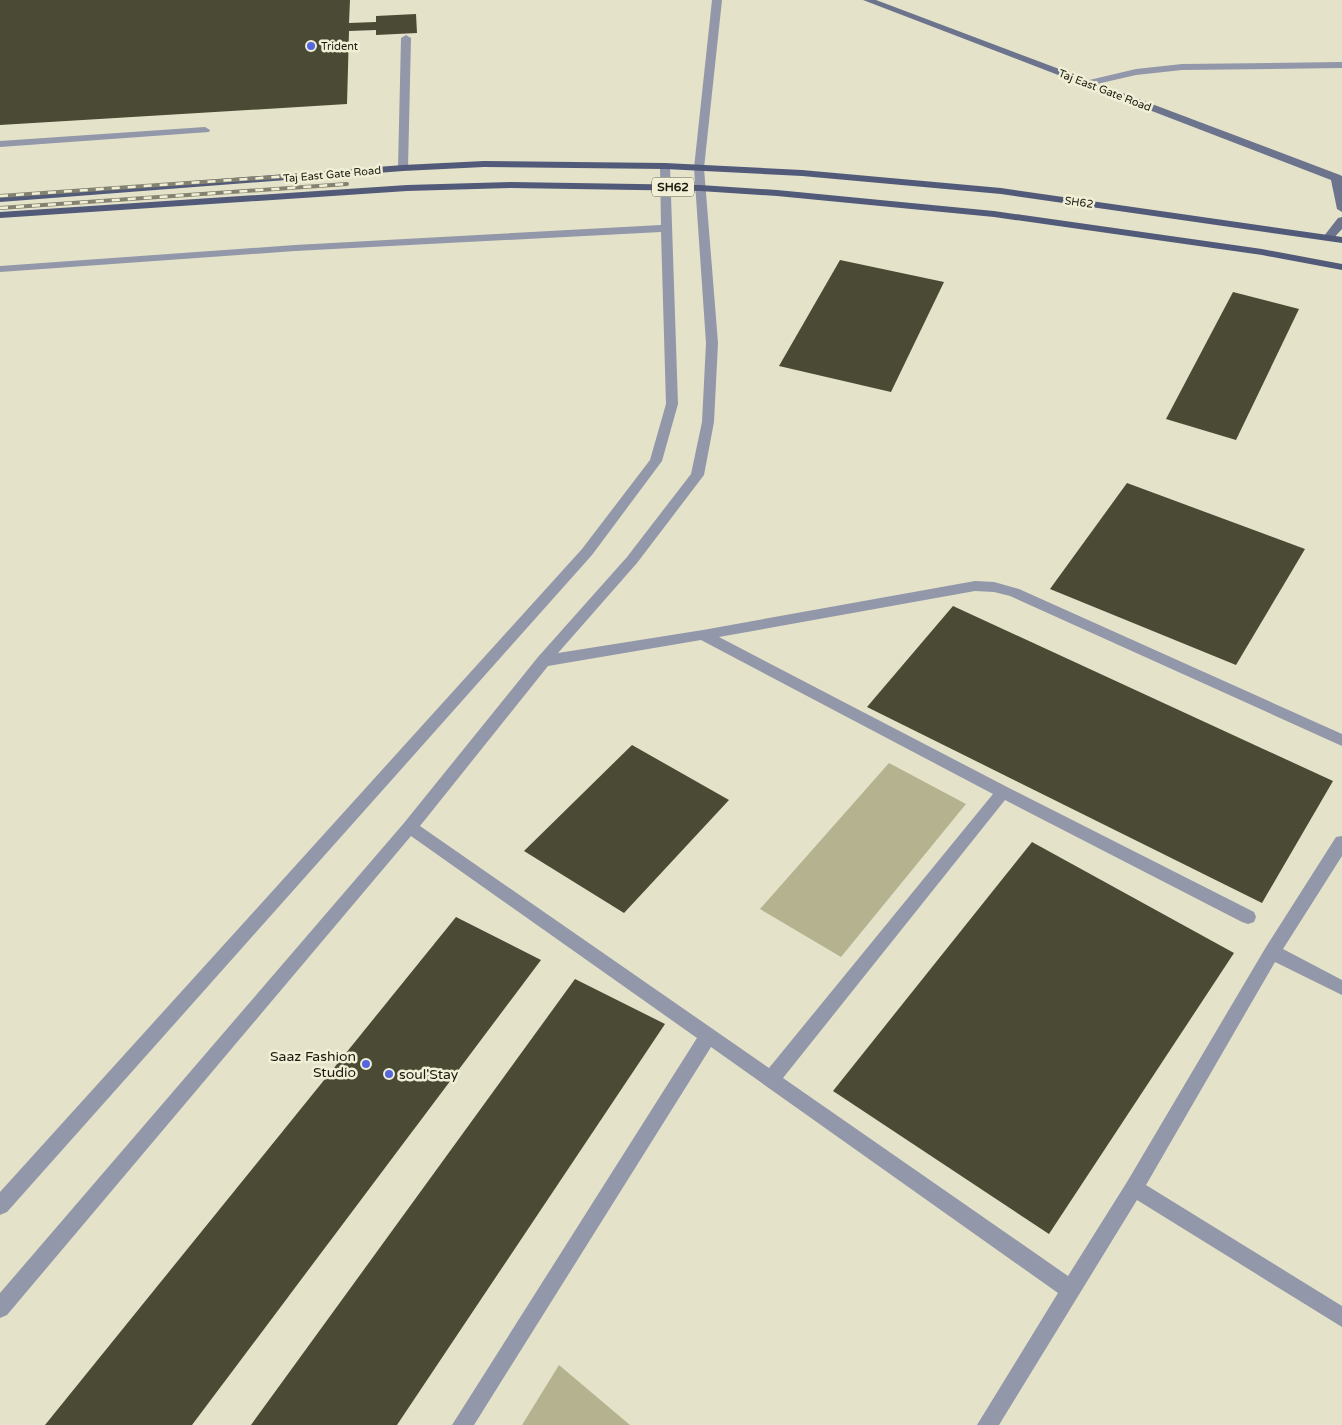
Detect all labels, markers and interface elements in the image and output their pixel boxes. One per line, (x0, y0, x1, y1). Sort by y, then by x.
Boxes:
marker: Trident (305, 40, 317, 52)
place label: Trident (321, 40, 358, 53)
street label: Taj East Gate Road (1057, 67, 1153, 114)
street label: Taj East Gate Road (283, 164, 382, 185)
road number: SH62 (652, 178, 694, 196)
street label: SH62 (1064, 194, 1094, 211)
place label: Saaz Fashion Studio (270, 1048, 356, 1081)
marker: Saaz Fashion Studio (360, 1058, 372, 1070)
place label: soul'Stay (399, 1066, 459, 1083)
marker: soul'Stay (383, 1068, 395, 1080)

